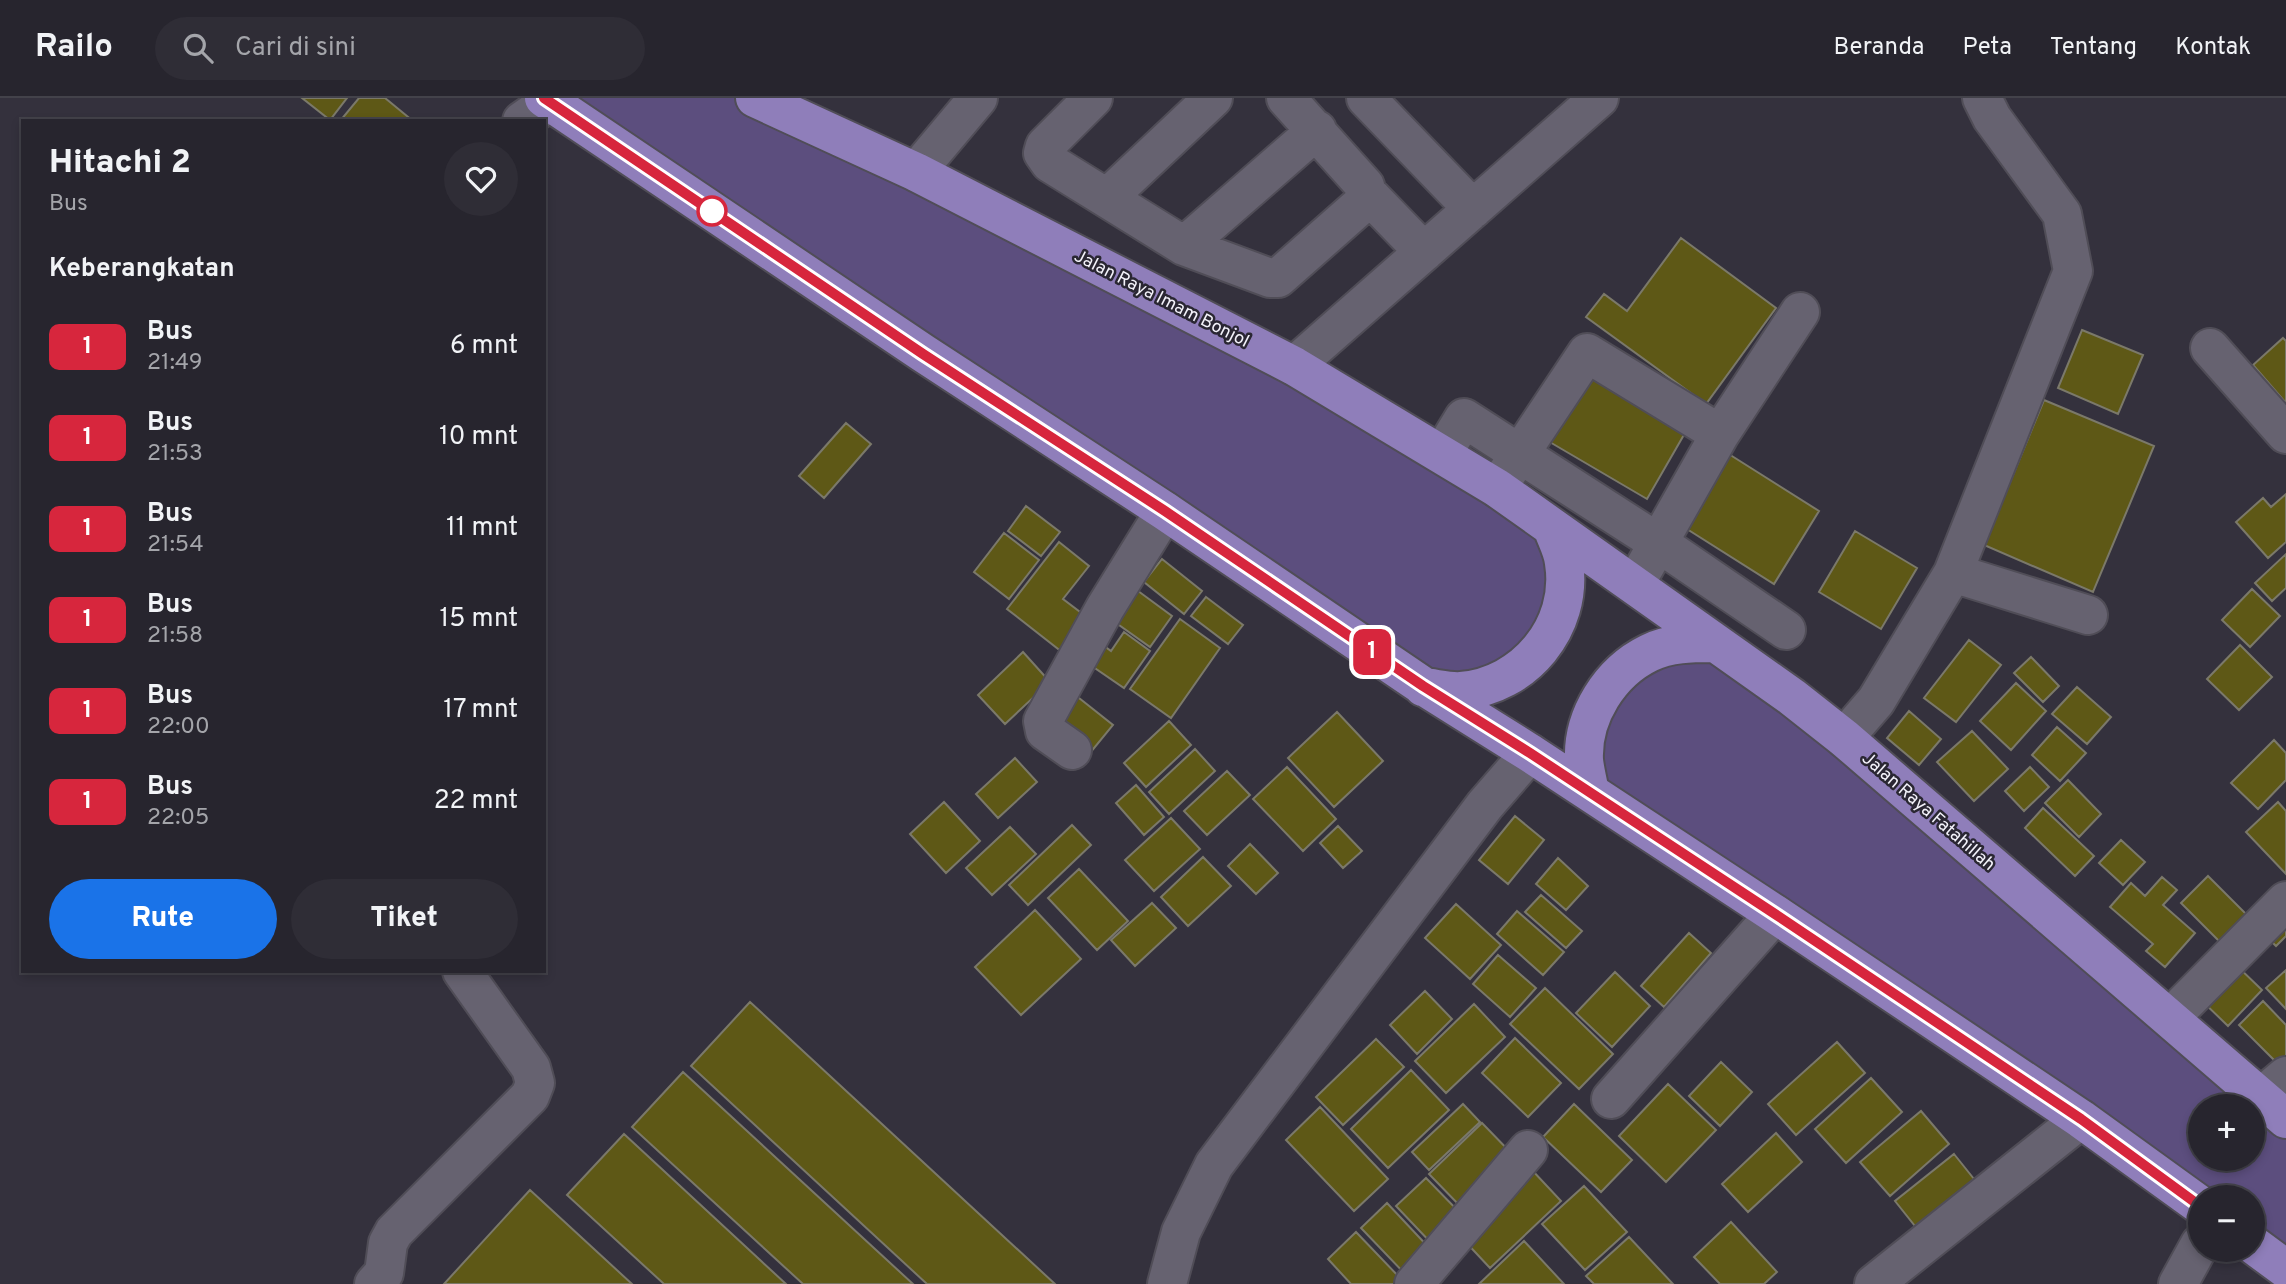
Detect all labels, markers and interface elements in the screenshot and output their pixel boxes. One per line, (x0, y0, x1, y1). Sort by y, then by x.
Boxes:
search box (155, 17, 645, 80)
text: Railo (35, 27, 113, 69)
icon: search (179, 29, 217, 67)
text: Cari di sini (235, 32, 356, 65)
text: Beranda (1834, 33, 1925, 63)
text: Peta (1963, 33, 2012, 63)
text: Tentang (2050, 33, 2137, 63)
text: Kontak (2175, 33, 2251, 63)
button: heart (444, 142, 518, 216)
text: Hitachi 2 (49, 143, 191, 185)
text: Bus (49, 190, 88, 219)
unlabelled marker (697, 196, 727, 226)
street label: Jalan Raya Imam Bonjol (1070, 245, 1253, 354)
text: Keberangkatan (49, 253, 235, 286)
text: Bus (147, 316, 193, 349)
text: 6 mnt (450, 330, 518, 363)
text: 1 (83, 332, 92, 362)
text: 21:49 (147, 349, 203, 378)
text: Bus (147, 407, 193, 440)
text: 10 mnt (439, 421, 518, 454)
text: 1 (83, 423, 92, 453)
text: 21:53 (147, 440, 203, 469)
text: Bus (147, 498, 193, 531)
text: 11 mnt (446, 512, 518, 545)
text: 1 (83, 514, 92, 544)
text: 21:54 (147, 531, 204, 560)
text: Bus (147, 589, 193, 622)
text: 15 mnt (440, 603, 518, 636)
text: 1 (83, 605, 92, 635)
text: 21:58 (147, 622, 203, 651)
line badge: 1 (1349, 629, 1395, 675)
text: 1 (1367, 637, 1377, 667)
text: Bus (147, 680, 193, 713)
text: 17 mnt (443, 694, 518, 727)
text: 1 (83, 696, 92, 726)
text: 22:00 (147, 713, 210, 742)
street label: Jalan Raya Fatahillah (1856, 748, 2000, 877)
text: Bus (147, 771, 193, 804)
text: 22 mnt (434, 785, 518, 818)
text: 1 (83, 787, 92, 817)
text: 22:05 (147, 804, 209, 833)
button: Rute (49, 879, 277, 959)
button: Tiket (291, 879, 518, 959)
map controls (2188, 1094, 2265, 1262)
button: + (2188, 1094, 2265, 1171)
button: − (2188, 1185, 2265, 1262)

